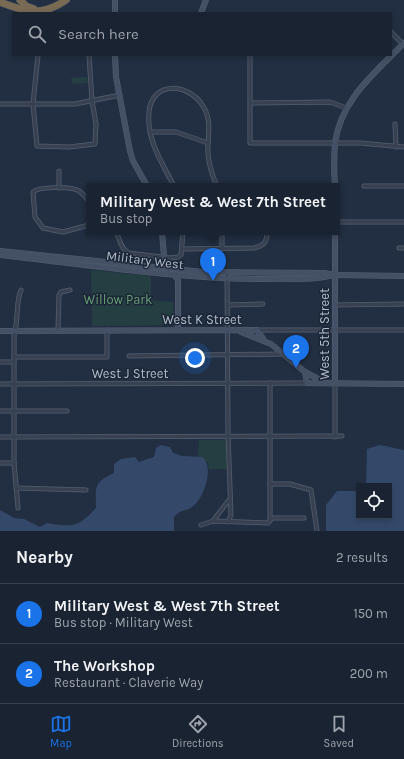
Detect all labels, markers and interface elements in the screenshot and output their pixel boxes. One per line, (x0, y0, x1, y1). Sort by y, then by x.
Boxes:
search box (12, 12, 392, 56)
icon: search (26, 23, 48, 45)
text: Search here (58, 25, 139, 43)
popup (86, 183, 340, 235)
text: Military West & West 7th Street (100, 193, 326, 211)
text: Bus stop (100, 211, 152, 226)
street label: Military West (105, 248, 185, 272)
pin: 1 (200, 248, 226, 281)
street label: West 5th Street (317, 288, 332, 380)
park label: Willow Park (84, 292, 152, 307)
street label: West K Street (162, 312, 242, 327)
pin: 2 (283, 335, 309, 368)
your location (185, 348, 205, 368)
street label: West J Street (92, 366, 168, 381)
map controls (356, 483, 392, 519)
button: locate (356, 483, 392, 519)
text: Nearby (16, 547, 73, 567)
text: 2 results (336, 550, 388, 565)
text: Military West & West 7th Street (54, 597, 280, 615)
text: 1 (27, 606, 31, 621)
text: 150 m (353, 606, 388, 621)
text: Bus stop · Military West (54, 615, 193, 630)
text: The Workshop (54, 657, 155, 675)
text: 2 (25, 666, 33, 681)
text: 200 m (350, 666, 388, 681)
text: Restaurant · Claverie Way (54, 675, 203, 690)
tab: Map (50, 713, 72, 750)
tab: Directions (172, 713, 224, 750)
tab: Saved (324, 713, 354, 750)

